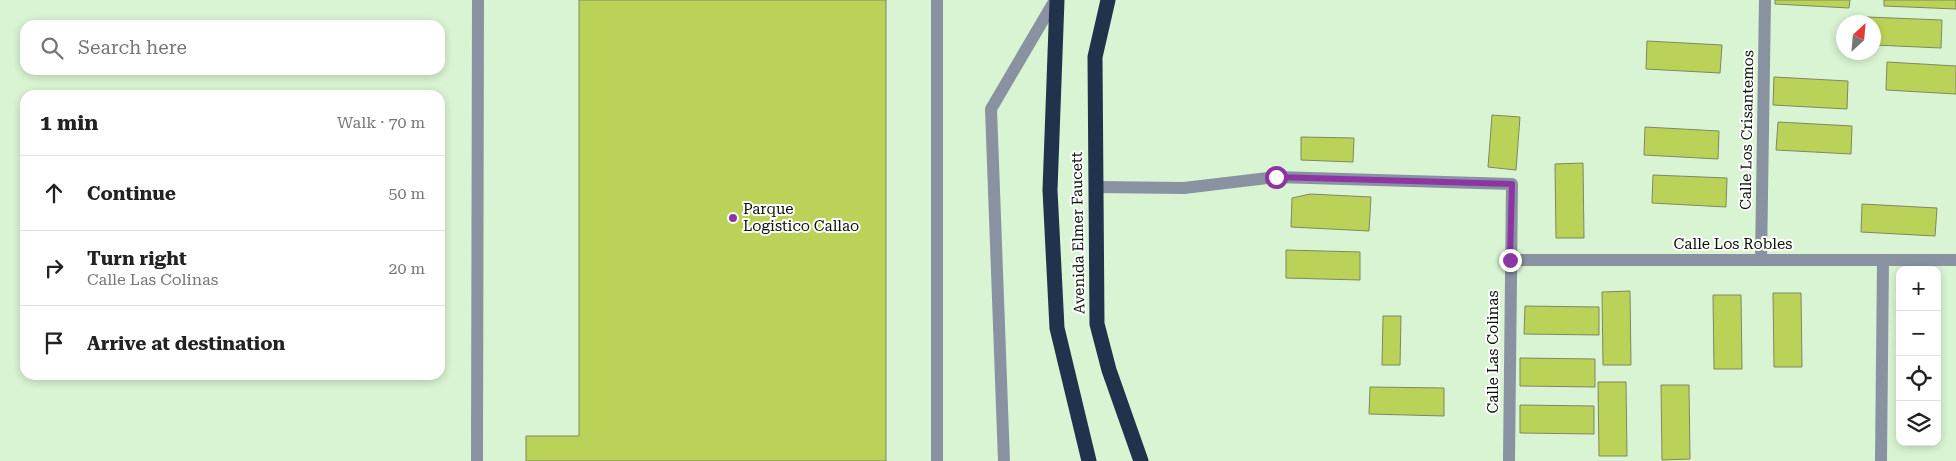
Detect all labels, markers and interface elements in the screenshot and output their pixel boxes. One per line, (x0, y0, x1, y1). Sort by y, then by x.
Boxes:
north arrow (1836, 15, 1881, 60)
search box (20, 20, 445, 75)
icon: search (38, 34, 66, 62)
text: Search here (78, 36, 187, 59)
street label: Calle Los Crisantemos (1737, 50, 1757, 210)
text: 1 min (40, 111, 98, 135)
text: Walk · 70 m (337, 113, 425, 132)
street label: Avenida Elmer Faucett (1068, 151, 1088, 314)
route start (1265, 166, 1288, 189)
icon: ahead (40, 179, 68, 207)
text: Continue (87, 182, 176, 205)
text: 50 m (388, 184, 425, 203)
place label: Parque Logistico Callao (743, 200, 859, 235)
marker: Parque Logistico Callao (727, 212, 739, 224)
street label: Calle Los Robles (1674, 235, 1792, 253)
text: Turn right (87, 247, 187, 270)
route end (1499, 249, 1522, 272)
icon: right (40, 254, 68, 282)
text: 20 m (388, 259, 425, 278)
map controls (1896, 266, 1941, 446)
button: + (1896, 266, 1941, 311)
text: Calle Las Colinas (87, 270, 218, 289)
street label: Calle Las Colinas (1484, 290, 1502, 414)
button: − (1896, 311, 1941, 356)
icon: arrive (40, 329, 68, 357)
text: Arrive at destination (87, 332, 285, 355)
button: locate (1896, 356, 1941, 401)
button: layers (1896, 401, 1941, 446)

